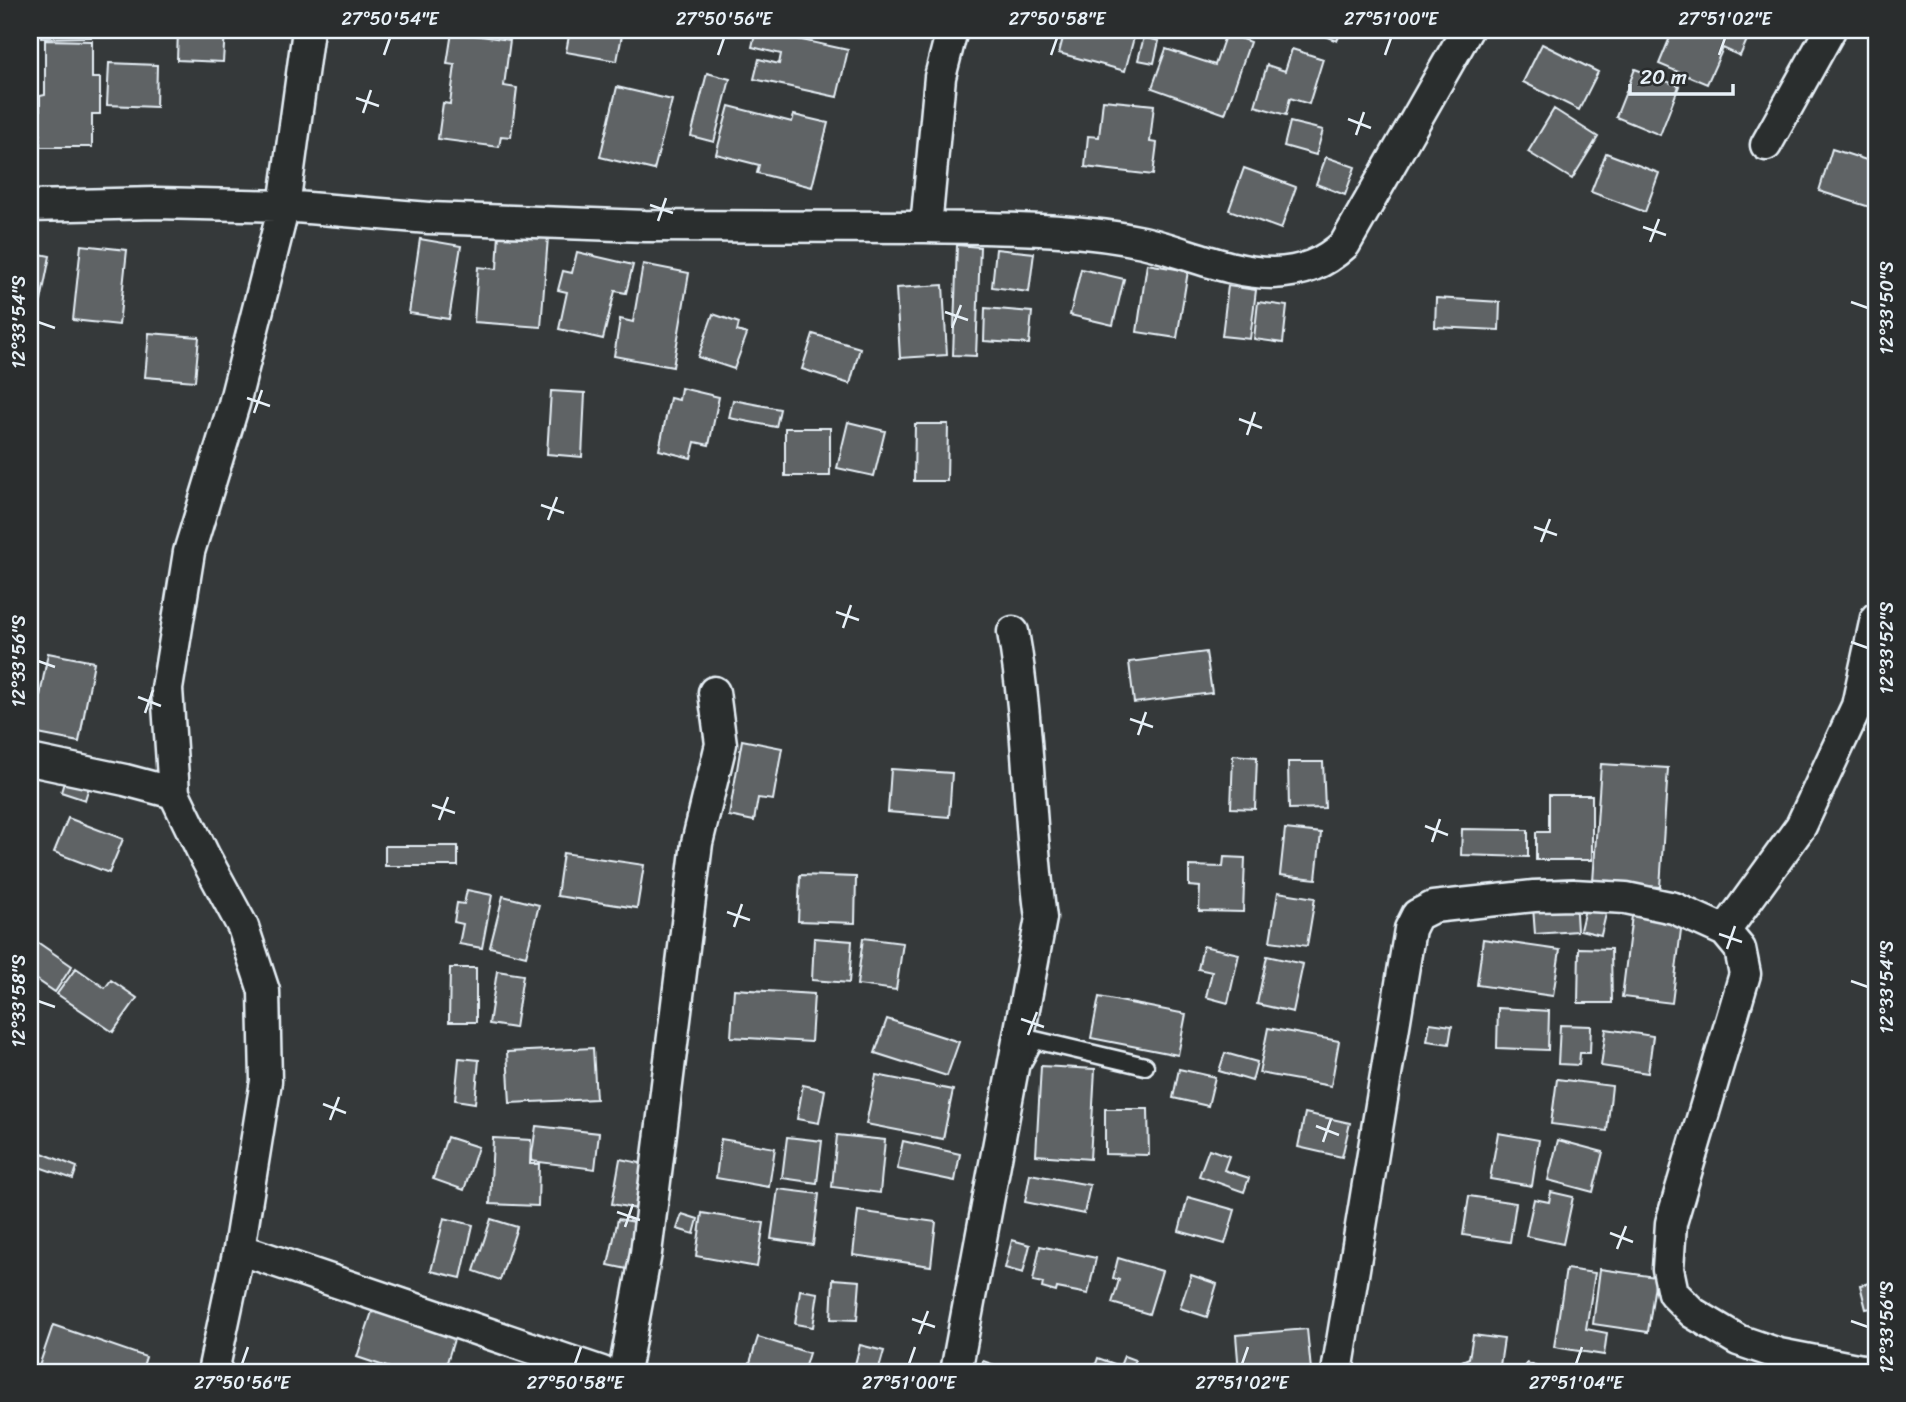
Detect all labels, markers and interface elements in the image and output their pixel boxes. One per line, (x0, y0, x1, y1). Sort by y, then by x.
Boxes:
text: 27°50'54"E (341, 3, 440, 35)
text: 27°50'56"E (676, 3, 773, 35)
text: 27°50'58"E (1009, 3, 1106, 35)
text: 27°51'00"E (1344, 3, 1439, 35)
text: 27°51'02"E (1678, 3, 1773, 35)
scale bar (1630, 52, 1733, 96)
text: 20 m (1640, 58, 1687, 96)
text: 12°33'50"S (1871, 261, 1903, 355)
text: 12°33'54"S (3, 275, 35, 369)
text: 12°33'52"S (1871, 602, 1903, 694)
text: 12°33'56"S (3, 615, 35, 707)
text: 12°33'54"S (1871, 940, 1903, 1034)
text: 12°33'58"S (3, 955, 35, 1047)
text: 12°33'56"S (1871, 1281, 1903, 1373)
text: 27°50'56"E (194, 1367, 291, 1399)
text: 27°50'58"E (527, 1367, 624, 1399)
text: 27°51'00"E (862, 1367, 957, 1399)
text: 27°51'02"E (1195, 1367, 1290, 1399)
text: 27°51'04"E (1529, 1367, 1624, 1399)

